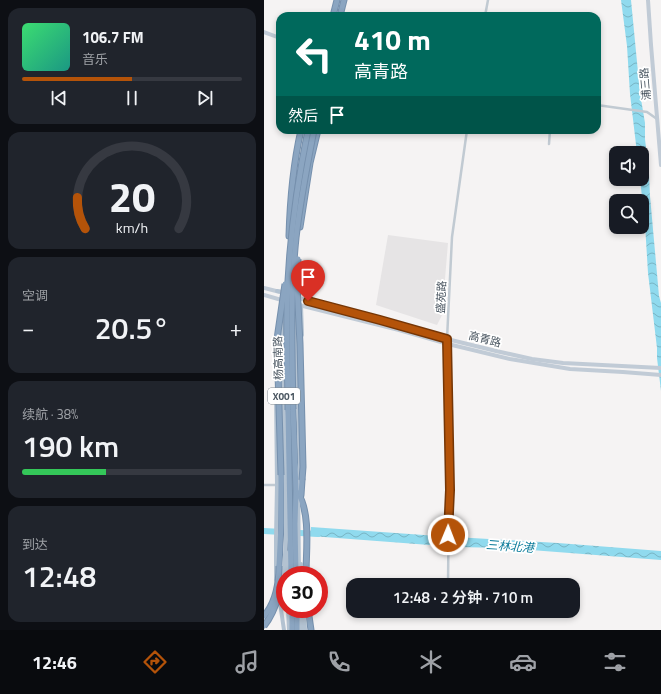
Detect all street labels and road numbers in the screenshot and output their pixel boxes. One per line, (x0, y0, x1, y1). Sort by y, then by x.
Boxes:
street label: 浦三路 (636, 67, 654, 101)
street label: 盛苑路 (432, 280, 450, 314)
street label: 高青路 (467, 327, 503, 351)
street label: 杨高南路 (270, 336, 286, 380)
road number: X001 (268, 388, 300, 404)

